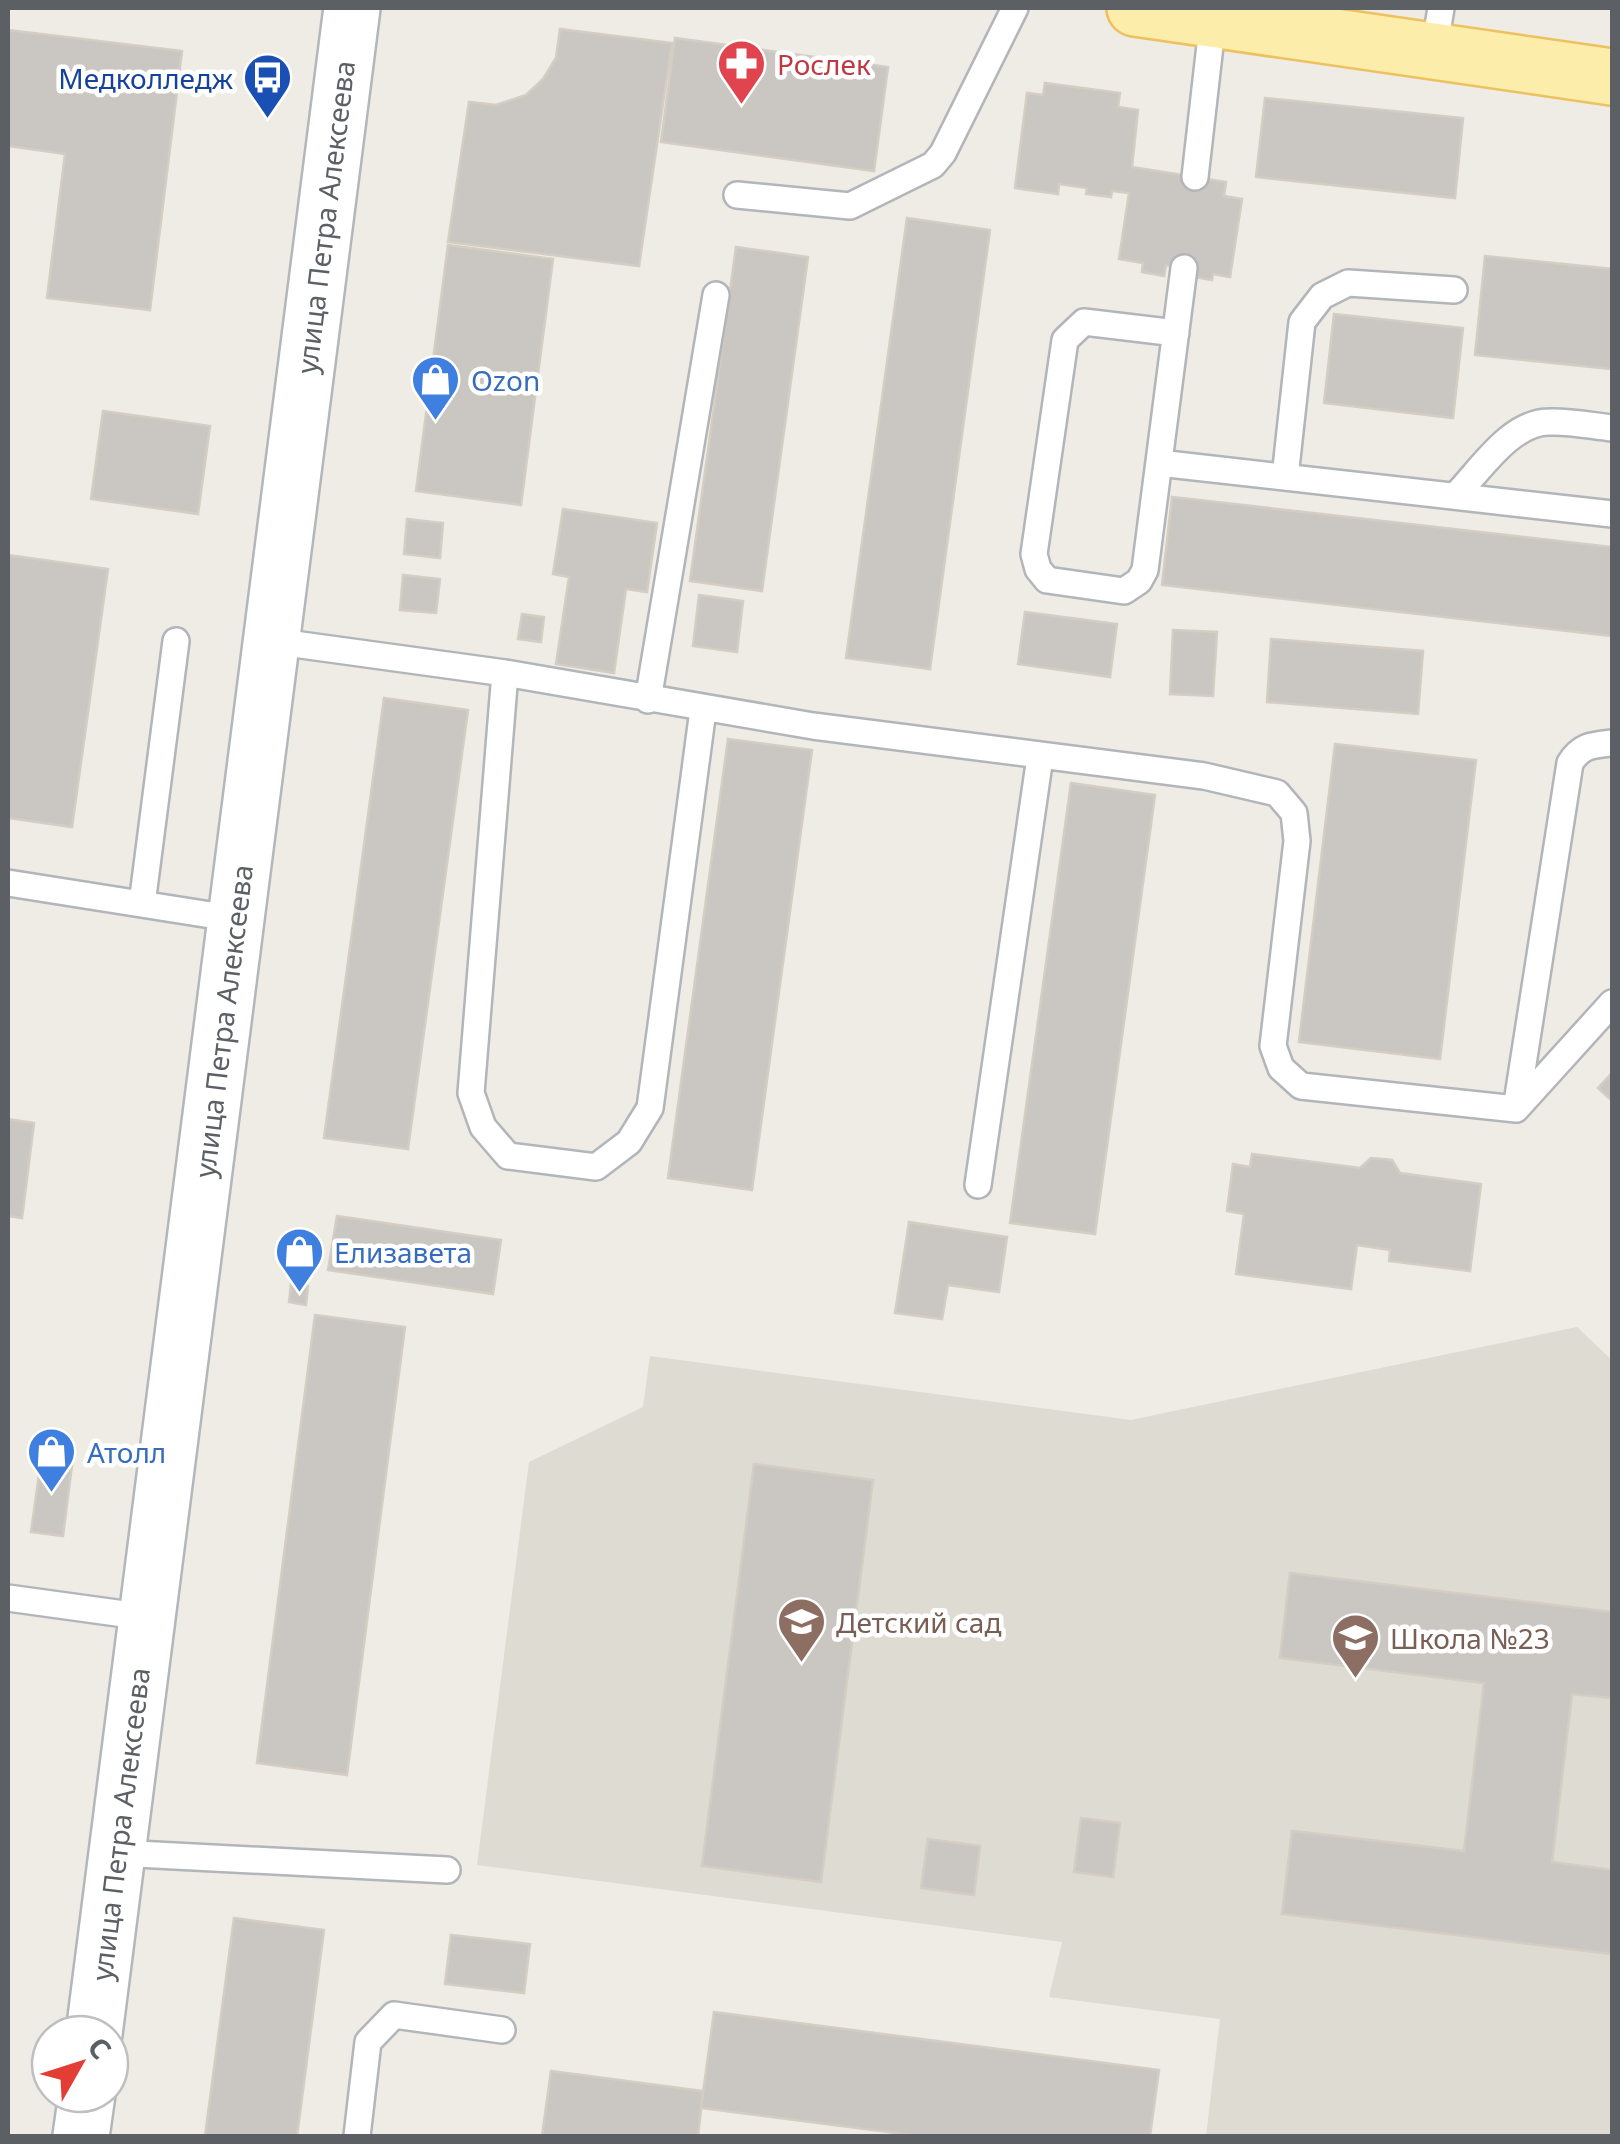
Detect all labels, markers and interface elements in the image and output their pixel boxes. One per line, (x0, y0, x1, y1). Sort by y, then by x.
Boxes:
pharmacy icon: Рослек (716, 38, 768, 106)
place label: Рослек (777, 45, 871, 83)
bus stop icon: Медколледж (242, 52, 294, 120)
street label: улица Петра Алексеева (287, 58, 363, 376)
place label: Медколледж (58, 59, 234, 97)
shop icon: Ozon (410, 354, 462, 422)
place label: Ozon (471, 361, 540, 399)
street label: улица Петра Алексеева (185, 862, 261, 1180)
shop icon: Елизавета (273, 1226, 325, 1294)
place label: Елизавета (334, 1233, 472, 1271)
shop icon: Атолл (26, 1426, 78, 1494)
place label: Атолл (87, 1433, 166, 1471)
school or university icon: Детский сад (775, 1596, 827, 1664)
place label: Детский сад (836, 1603, 1001, 1641)
school or university icon: Школа №23 (1329, 1612, 1381, 1680)
place label: Школа №23 (1390, 1619, 1550, 1657)
street label: улица Петра Алексеева (82, 1665, 158, 1983)
north arrow (30, 2014, 130, 2114)
text: С (80, 2029, 121, 2067)

